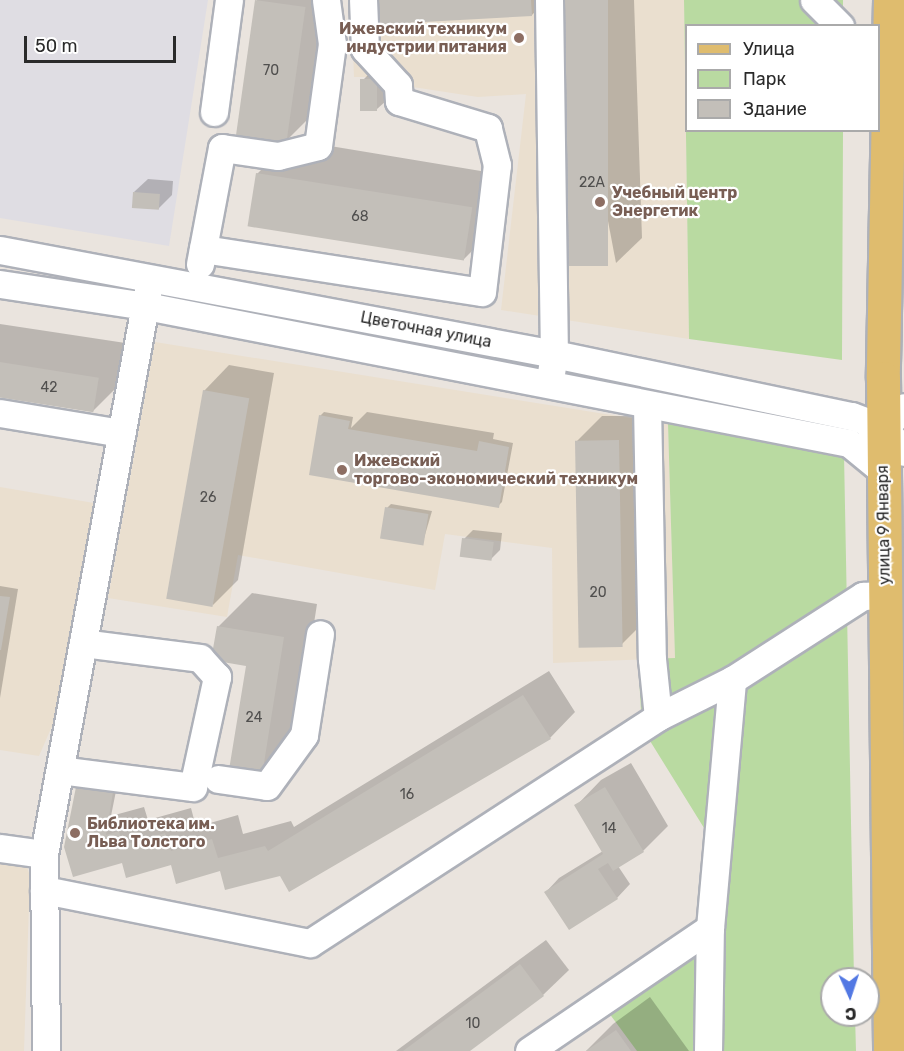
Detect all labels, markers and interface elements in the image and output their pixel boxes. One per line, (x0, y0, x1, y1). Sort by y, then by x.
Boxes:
place label: Ижевский техникум индустрии питания (339, 19, 507, 57)
scale bar (27, 24, 178, 62)
legend (685, 24, 880, 132)
marker: Ижевский техникум индустрии питания (512, 31, 526, 45)
text: 50 m (35, 35, 78, 57)
text: Улица (743, 38, 795, 60)
house number: 70 (263, 63, 279, 79)
text: Парк (743, 68, 786, 90)
text: Здание (743, 98, 807, 120)
house number: 22А (579, 175, 605, 191)
place label: Учебный центр Энергетик (612, 183, 737, 221)
marker: Учебный центр Энергетик (593, 195, 607, 209)
house number: 68 (351, 209, 369, 225)
street label: Цветочная улица (359, 308, 493, 352)
house number: 42 (41, 380, 57, 396)
place label: Ижевский торгово-экономический техникум (354, 451, 638, 489)
marker: Ижевский торгово-экономический техникум (335, 463, 349, 477)
street label: улица 9 Января (873, 465, 895, 585)
house number: 26 (200, 490, 216, 506)
house number: 20 (589, 585, 607, 601)
house number: 24 (246, 710, 262, 726)
house number: 16 (400, 787, 414, 803)
place label: Библиотека им. Льва Толстого (87, 814, 215, 852)
house number: 14 (602, 821, 616, 837)
marker: Библиотека им. Льва Толстого (68, 826, 82, 840)
north arrow (820, 967, 880, 1027)
text: С (845, 1004, 857, 1023)
house number: 10 (466, 1016, 480, 1032)

